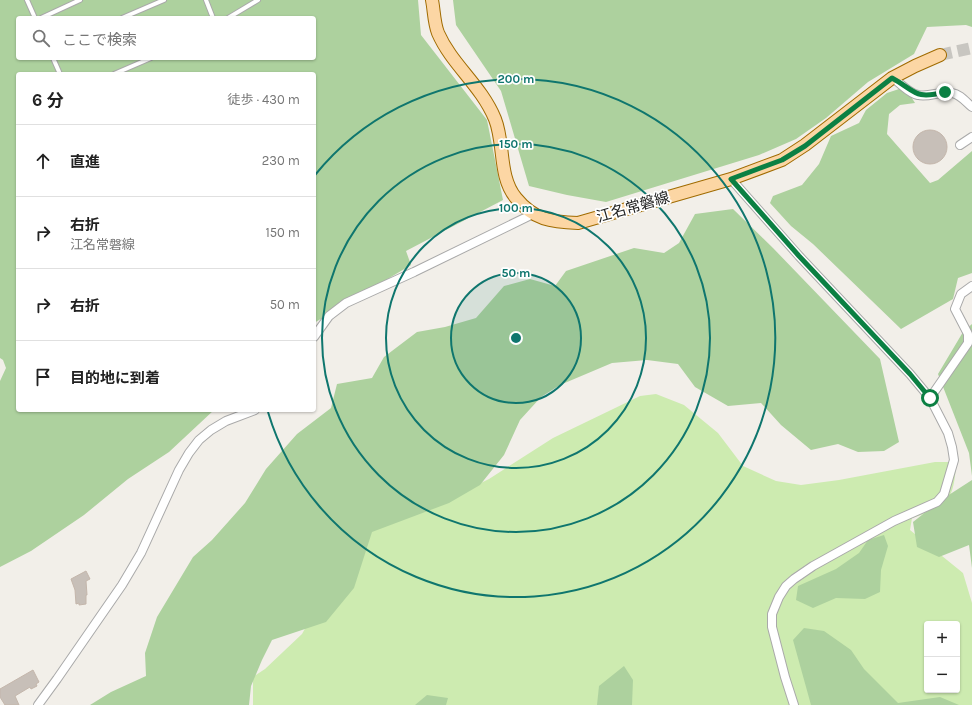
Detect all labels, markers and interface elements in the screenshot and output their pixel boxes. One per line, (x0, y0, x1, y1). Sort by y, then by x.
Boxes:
search box (16, 16, 316, 60)
icon: search (30, 27, 52, 49)
text: ここで検索 (62, 31, 137, 49)
text: 200 m (498, 72, 534, 86)
route end (936, 83, 954, 101)
text: 6 分 (32, 90, 64, 110)
text: 徒歩 · 430 m (228, 92, 300, 107)
text: 150 m (499, 137, 533, 151)
icon: ahead (32, 150, 54, 172)
text: 直進 (70, 153, 100, 171)
text: 230 m (262, 153, 300, 168)
street label: 江名常磐線 (594, 188, 672, 226)
text: 100 m (499, 201, 533, 215)
text: 右折 (70, 216, 100, 234)
icon: right (32, 222, 54, 244)
text: 150 m (265, 225, 300, 240)
text: 江名常磐線 (70, 237, 135, 252)
text: 50 m (502, 266, 531, 280)
icon: right (32, 294, 54, 316)
text: 右折 (70, 297, 100, 315)
text: 50 m (270, 297, 300, 312)
centre of rings (509, 331, 523, 345)
icon: arrive (32, 366, 54, 388)
text: 目的地に到着 (70, 369, 160, 387)
route start (921, 389, 939, 407)
map controls (924, 621, 960, 693)
button: + (924, 621, 960, 657)
button: − (924, 657, 960, 693)

